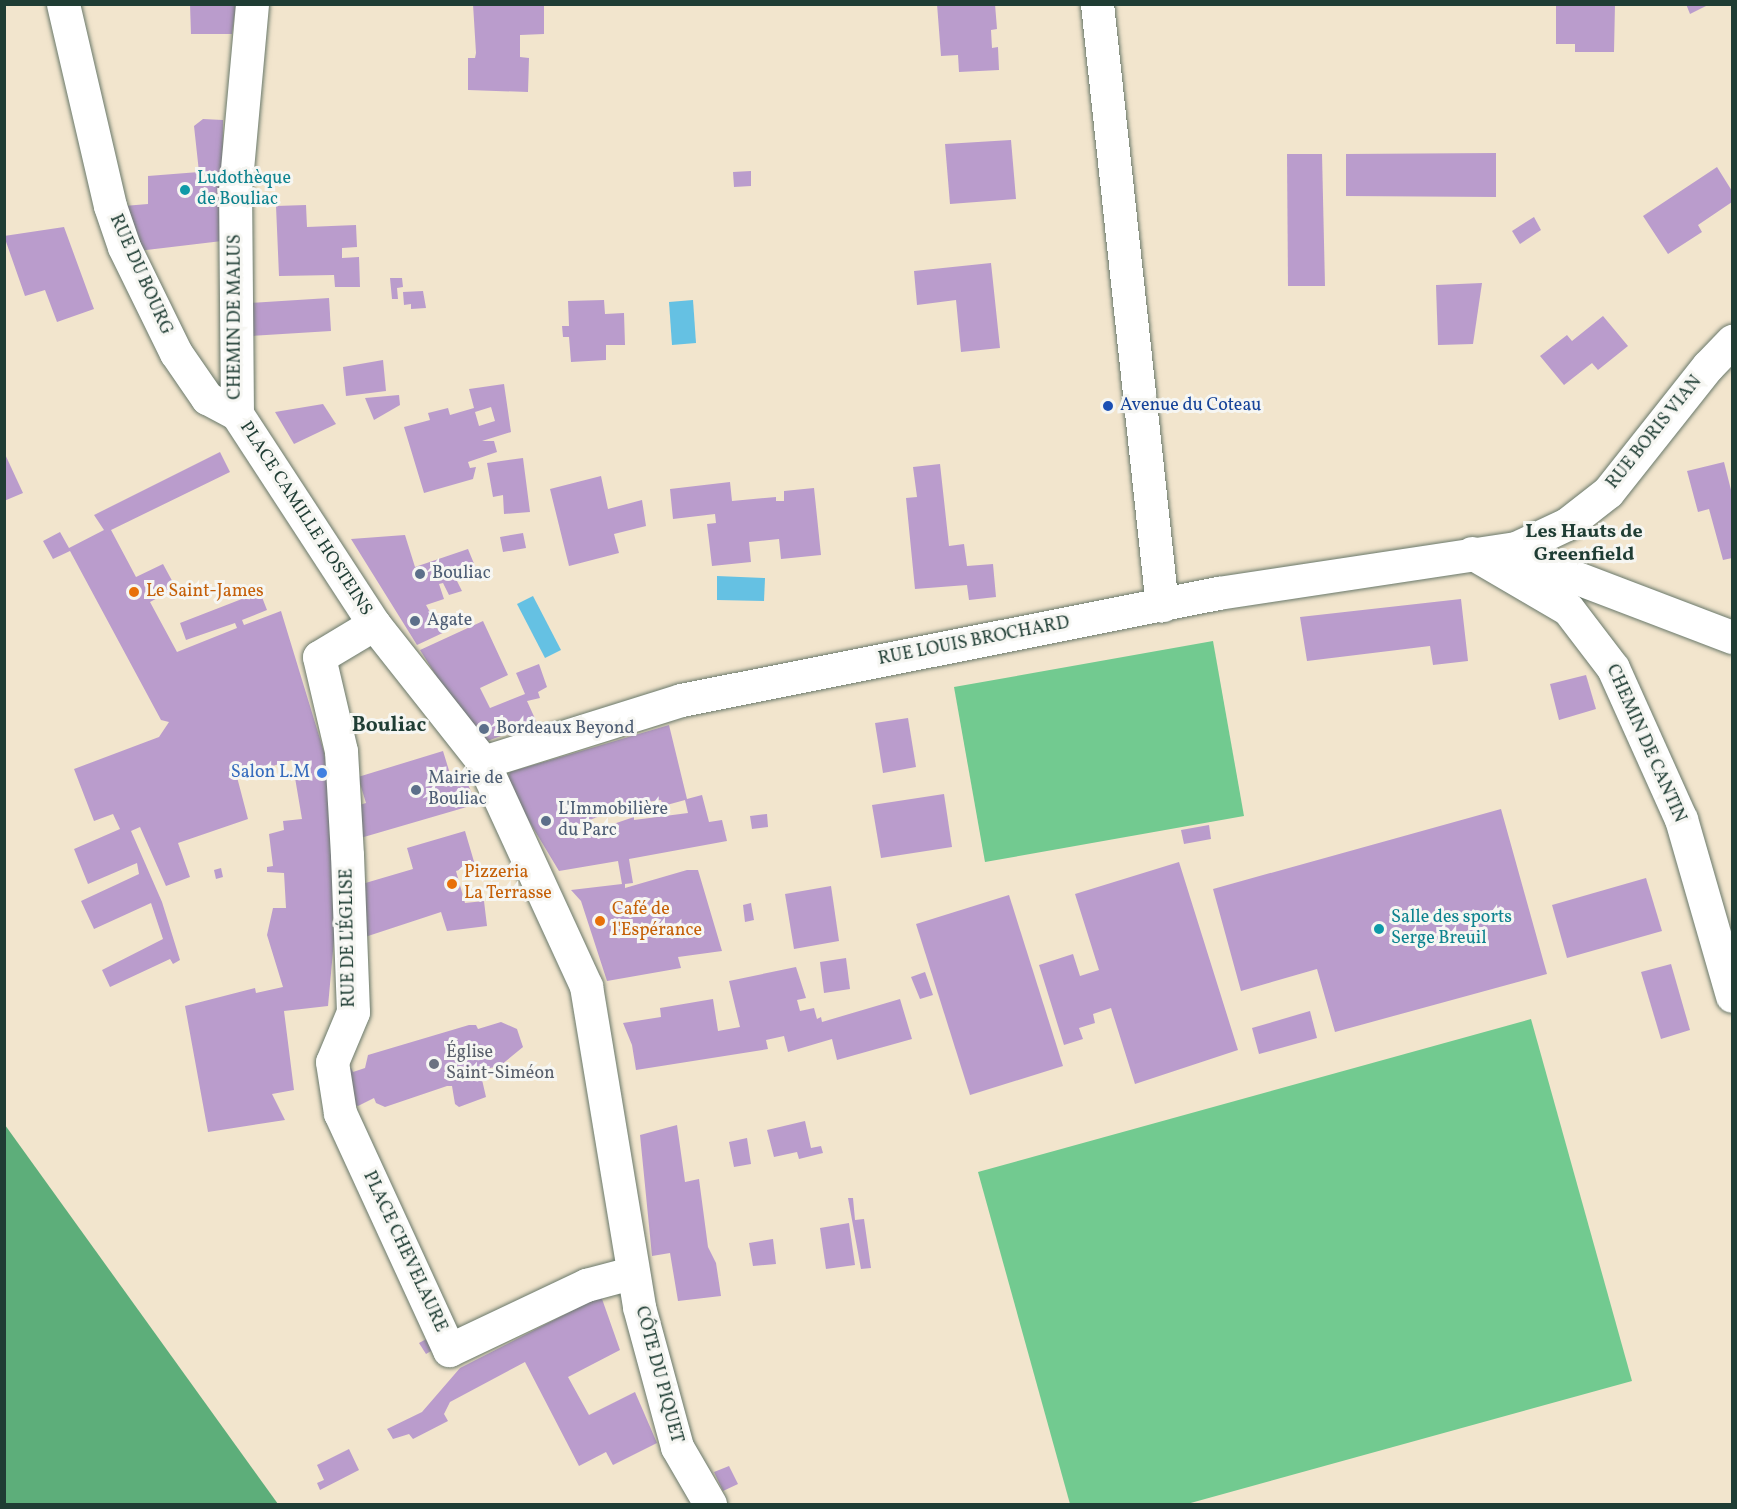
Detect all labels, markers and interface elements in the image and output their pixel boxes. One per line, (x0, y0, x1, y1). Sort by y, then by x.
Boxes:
place label: Ludothèque de Bouliac (197, 169, 291, 212)
marker: Ludothèque de Bouliac (178, 183, 192, 197)
street label: RUE DU BOURG (104, 211, 176, 339)
street label: CHEMIN DE MALUS (225, 234, 247, 400)
street label: RUE BORIS VIAN (1602, 372, 1708, 494)
place label: Avenue du Coteau (1120, 395, 1261, 417)
marker: Avenue du Coteau (1101, 399, 1115, 413)
street label: PLACE CAMILLE HOSTEINS (234, 418, 376, 620)
district label: Les Hauts de Greenfield (1525, 520, 1643, 567)
place label: Bouliac (432, 563, 491, 585)
marker: Bouliac (413, 567, 427, 581)
place label: Le Saint-James (146, 581, 264, 603)
marker: Le Saint-James (127, 585, 141, 599)
place label: Agate (427, 610, 472, 632)
street label: RUE LOUIS BROCHARD (877, 613, 1071, 671)
marker: Agate (408, 614, 422, 628)
street label: CHEMIN DE CANTIN (1600, 662, 1690, 826)
district label: Bouliac (352, 713, 426, 739)
place label: Bordeaux Beyond (496, 718, 635, 740)
marker: Bordeaux Beyond (477, 722, 491, 736)
place label: Salon L.M (231, 762, 310, 784)
marker: Salon L.M (315, 766, 329, 780)
place label: Mairie de Bouliac (428, 769, 503, 812)
marker: Mairie de Bouliac (409, 783, 423, 797)
place label: L'Immobilière du Parc (558, 800, 668, 842)
marker: L'Immobilière du Parc (539, 814, 553, 828)
place label: Pizzeria La Terrasse (464, 863, 552, 906)
street label: RUE DE L'ÉGLISE (337, 868, 361, 1008)
marker: Pizzeria La Terrasse (445, 877, 459, 891)
place label: Café de l'Espérance (612, 900, 702, 942)
place label: Salle des sports Serge Breuil (1391, 908, 1512, 950)
marker: Café de l'Espérance (593, 914, 607, 928)
marker: Salle des sports Serge Breuil (1372, 922, 1386, 936)
place label: Église Saint-Siméon (446, 1043, 555, 1086)
marker: Église Saint-Siméon (427, 1057, 441, 1071)
street label: PLACE CHEVELAURE (357, 1168, 451, 1336)
street label: CÔTE DU PIQUET (629, 1304, 687, 1446)

